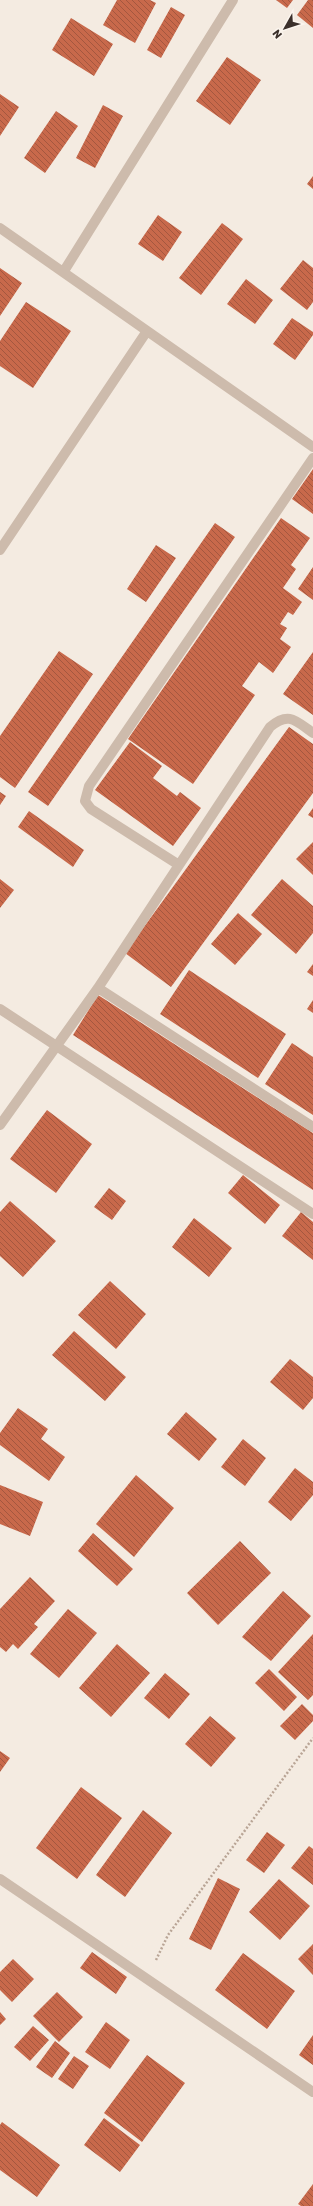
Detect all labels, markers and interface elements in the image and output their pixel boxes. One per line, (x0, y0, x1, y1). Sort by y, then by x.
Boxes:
north arrow (265, 8, 305, 48)
text: N (270, 27, 285, 41)

